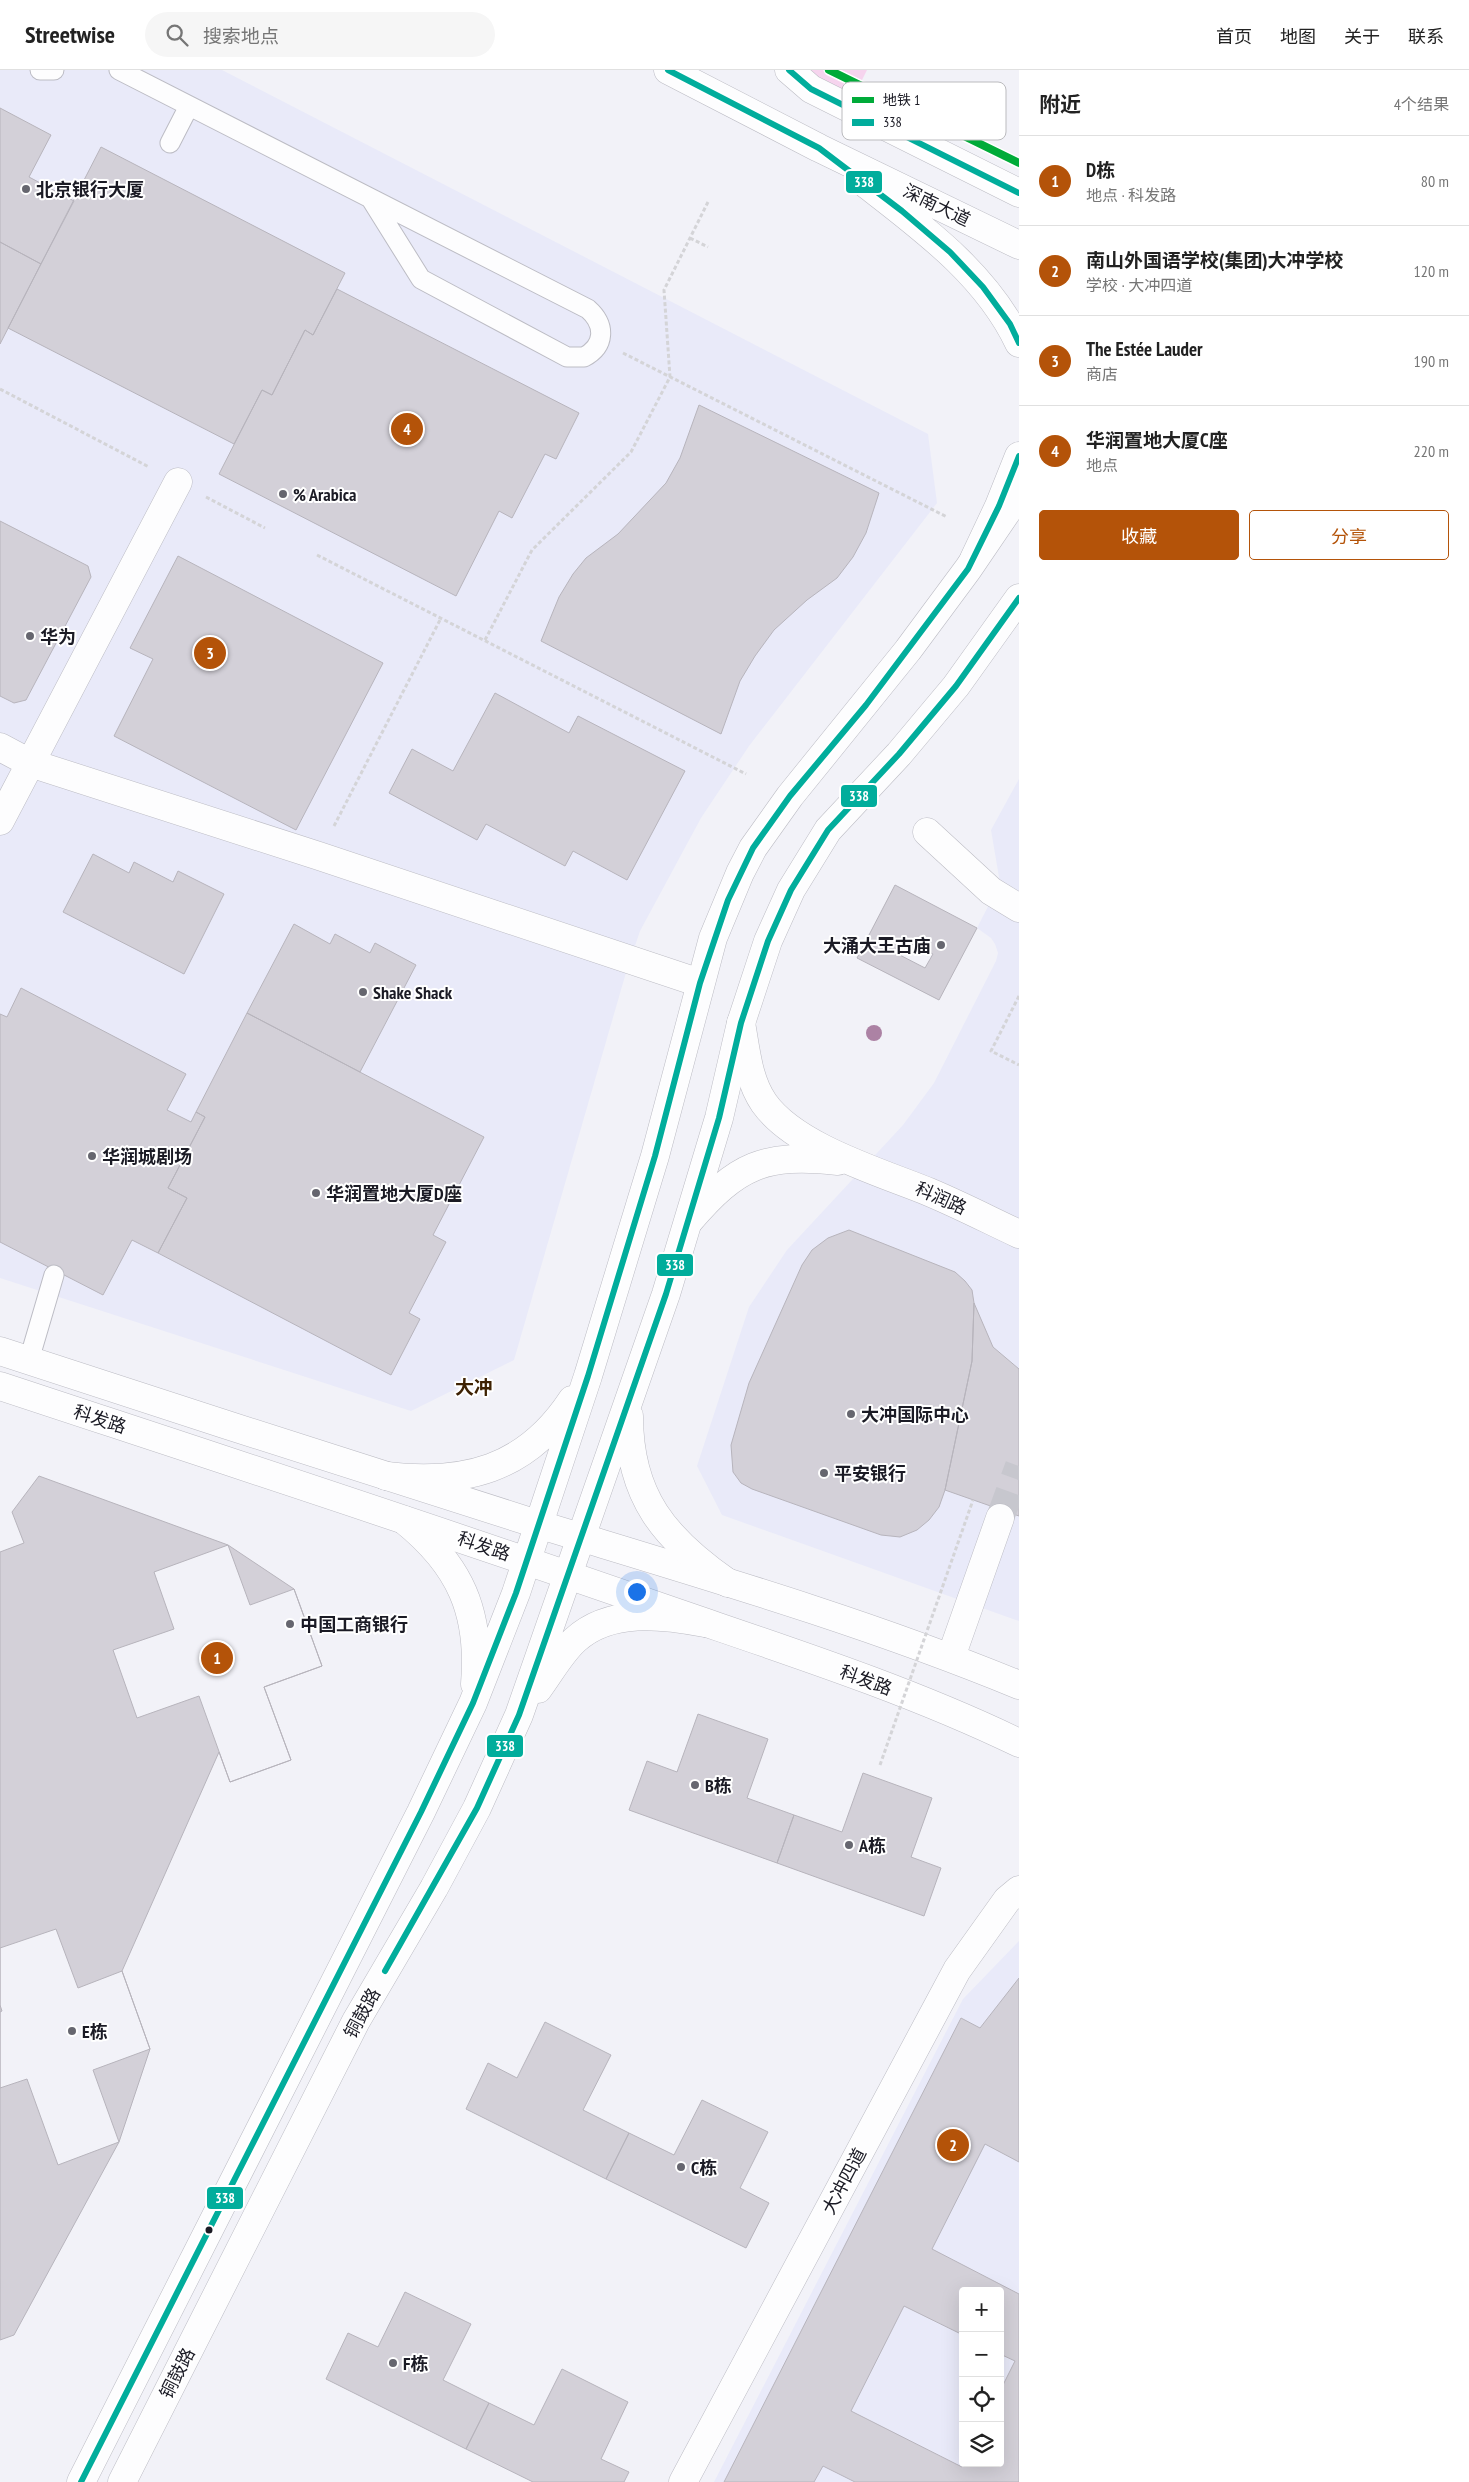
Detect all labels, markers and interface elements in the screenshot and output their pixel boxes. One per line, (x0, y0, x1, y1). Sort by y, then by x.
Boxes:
search box (145, 12, 495, 57)
text: Streetwise (25, 19, 115, 50)
icon: search (163, 21, 191, 49)
text: 搜索地点 (203, 24, 279, 48)
text: 首页 (1216, 25, 1252, 48)
text: 地图 (1280, 25, 1316, 48)
text: 关于 (1344, 25, 1380, 48)
text: 联系 (1408, 25, 1444, 48)
legend (842, 82, 1006, 140)
text: 地铁 1 (883, 91, 920, 109)
text: 附近 (1039, 91, 1081, 118)
text: 4个结果 (1394, 94, 1449, 114)
text: 338 (883, 113, 902, 131)
text: D栋 (1086, 158, 1115, 182)
line badge: 338 (845, 170, 883, 194)
text: 1 (1051, 171, 1059, 191)
text: 80 m (1421, 171, 1449, 191)
text: 338 (854, 173, 874, 191)
place label: 北京银行大厦 (36, 178, 144, 201)
street label: 深南大道 (900, 179, 974, 231)
marker: 北京银行大厦 (20, 183, 32, 195)
text: 地点 · 科发路 (1086, 185, 1176, 205)
text: 南山外国语学校(集团)大冲学校 (1086, 248, 1344, 272)
text: 2 (1051, 261, 1059, 281)
text: 120 m (1414, 261, 1449, 281)
text: 学校 · 大冲四道 (1086, 275, 1192, 295)
text: The Estée Lauder (1086, 337, 1203, 361)
text: 3 (1051, 351, 1059, 371)
text: 190 m (1414, 351, 1449, 371)
text: 商店 (1086, 364, 1118, 384)
pin: 4 (391, 410, 423, 448)
text: 华润置地大厦C座 (1086, 428, 1228, 452)
text: 4 (1051, 441, 1059, 461)
text: 220 m (1414, 441, 1449, 461)
text: 地点 (1086, 455, 1118, 475)
place label: % Arabica (293, 483, 357, 506)
marker: % Arabica (277, 488, 289, 500)
button: 收藏 (1039, 510, 1239, 560)
button: 分享 (1249, 510, 1449, 560)
place label: 华为 (40, 625, 76, 648)
marker: 华为 (24, 630, 36, 642)
pin: 3 (194, 634, 226, 672)
line badge: 338 (840, 784, 878, 808)
text: 338 (849, 787, 869, 805)
place label: 大涌大王古庙 (823, 934, 931, 957)
marker: 大涌大王古庙 (935, 939, 947, 951)
place label: Shake Shack (373, 981, 453, 1004)
marker: Shake Shack (357, 986, 369, 998)
place label: 华润城剧场 (102, 1145, 192, 1168)
marker: 华润城剧场 (86, 1150, 98, 1162)
street label: 科润路 (912, 1177, 970, 1219)
place label: 华润置地大厦D座 (326, 1182, 462, 1205)
marker: 华润置地大厦D座 (310, 1187, 322, 1199)
line badge: 338 (656, 1253, 694, 1277)
text: 338 (665, 1256, 685, 1274)
district label: 大冲 (455, 1375, 493, 1399)
street label: 科发路 (71, 1400, 129, 1438)
place label: 大冲国际中心 (861, 1403, 969, 1426)
marker: 大冲国际中心 (845, 1408, 857, 1420)
place label: 平安银行 (834, 1462, 906, 1485)
marker: 平安银行 (818, 1467, 830, 1479)
street label: 科发路 (455, 1526, 513, 1566)
your location (624, 1579, 650, 1605)
place label: 中国工商银行 (300, 1613, 408, 1636)
marker: 中国工商银行 (284, 1618, 296, 1630)
pin: 1 (201, 1639, 233, 1677)
street label: 科发路 (837, 1660, 895, 1700)
line badge: 338 (486, 1734, 524, 1758)
text: 338 (495, 1737, 515, 1755)
place label: B栋 (705, 1774, 732, 1797)
marker: B栋 (689, 1779, 701, 1791)
place label: A栋 (858, 1834, 886, 1857)
marker: A栋 (843, 1839, 855, 1851)
street label: 铜鼓路 (339, 1984, 385, 2042)
place label: E栋 (82, 2020, 108, 2043)
marker: E栋 (66, 2025, 78, 2037)
pin: 2 (937, 2126, 969, 2164)
street label: 大冲四道 (817, 2144, 871, 2218)
place label: C栋 (691, 2156, 717, 2179)
marker: C栋 (675, 2161, 687, 2173)
line badge: 338 (206, 2186, 244, 2210)
text: 338 (215, 2189, 235, 2207)
unlabelled marker (204, 2225, 214, 2235)
map controls (959, 2287, 1004, 2467)
button: + (959, 2287, 1004, 2332)
button: − (959, 2332, 1004, 2377)
street label: 铜鼓路 (154, 2344, 200, 2402)
place label: F栋 (403, 2352, 429, 2375)
marker: F栋 (387, 2357, 399, 2369)
button: locate (959, 2377, 1004, 2422)
button: layers (959, 2422, 1004, 2467)

